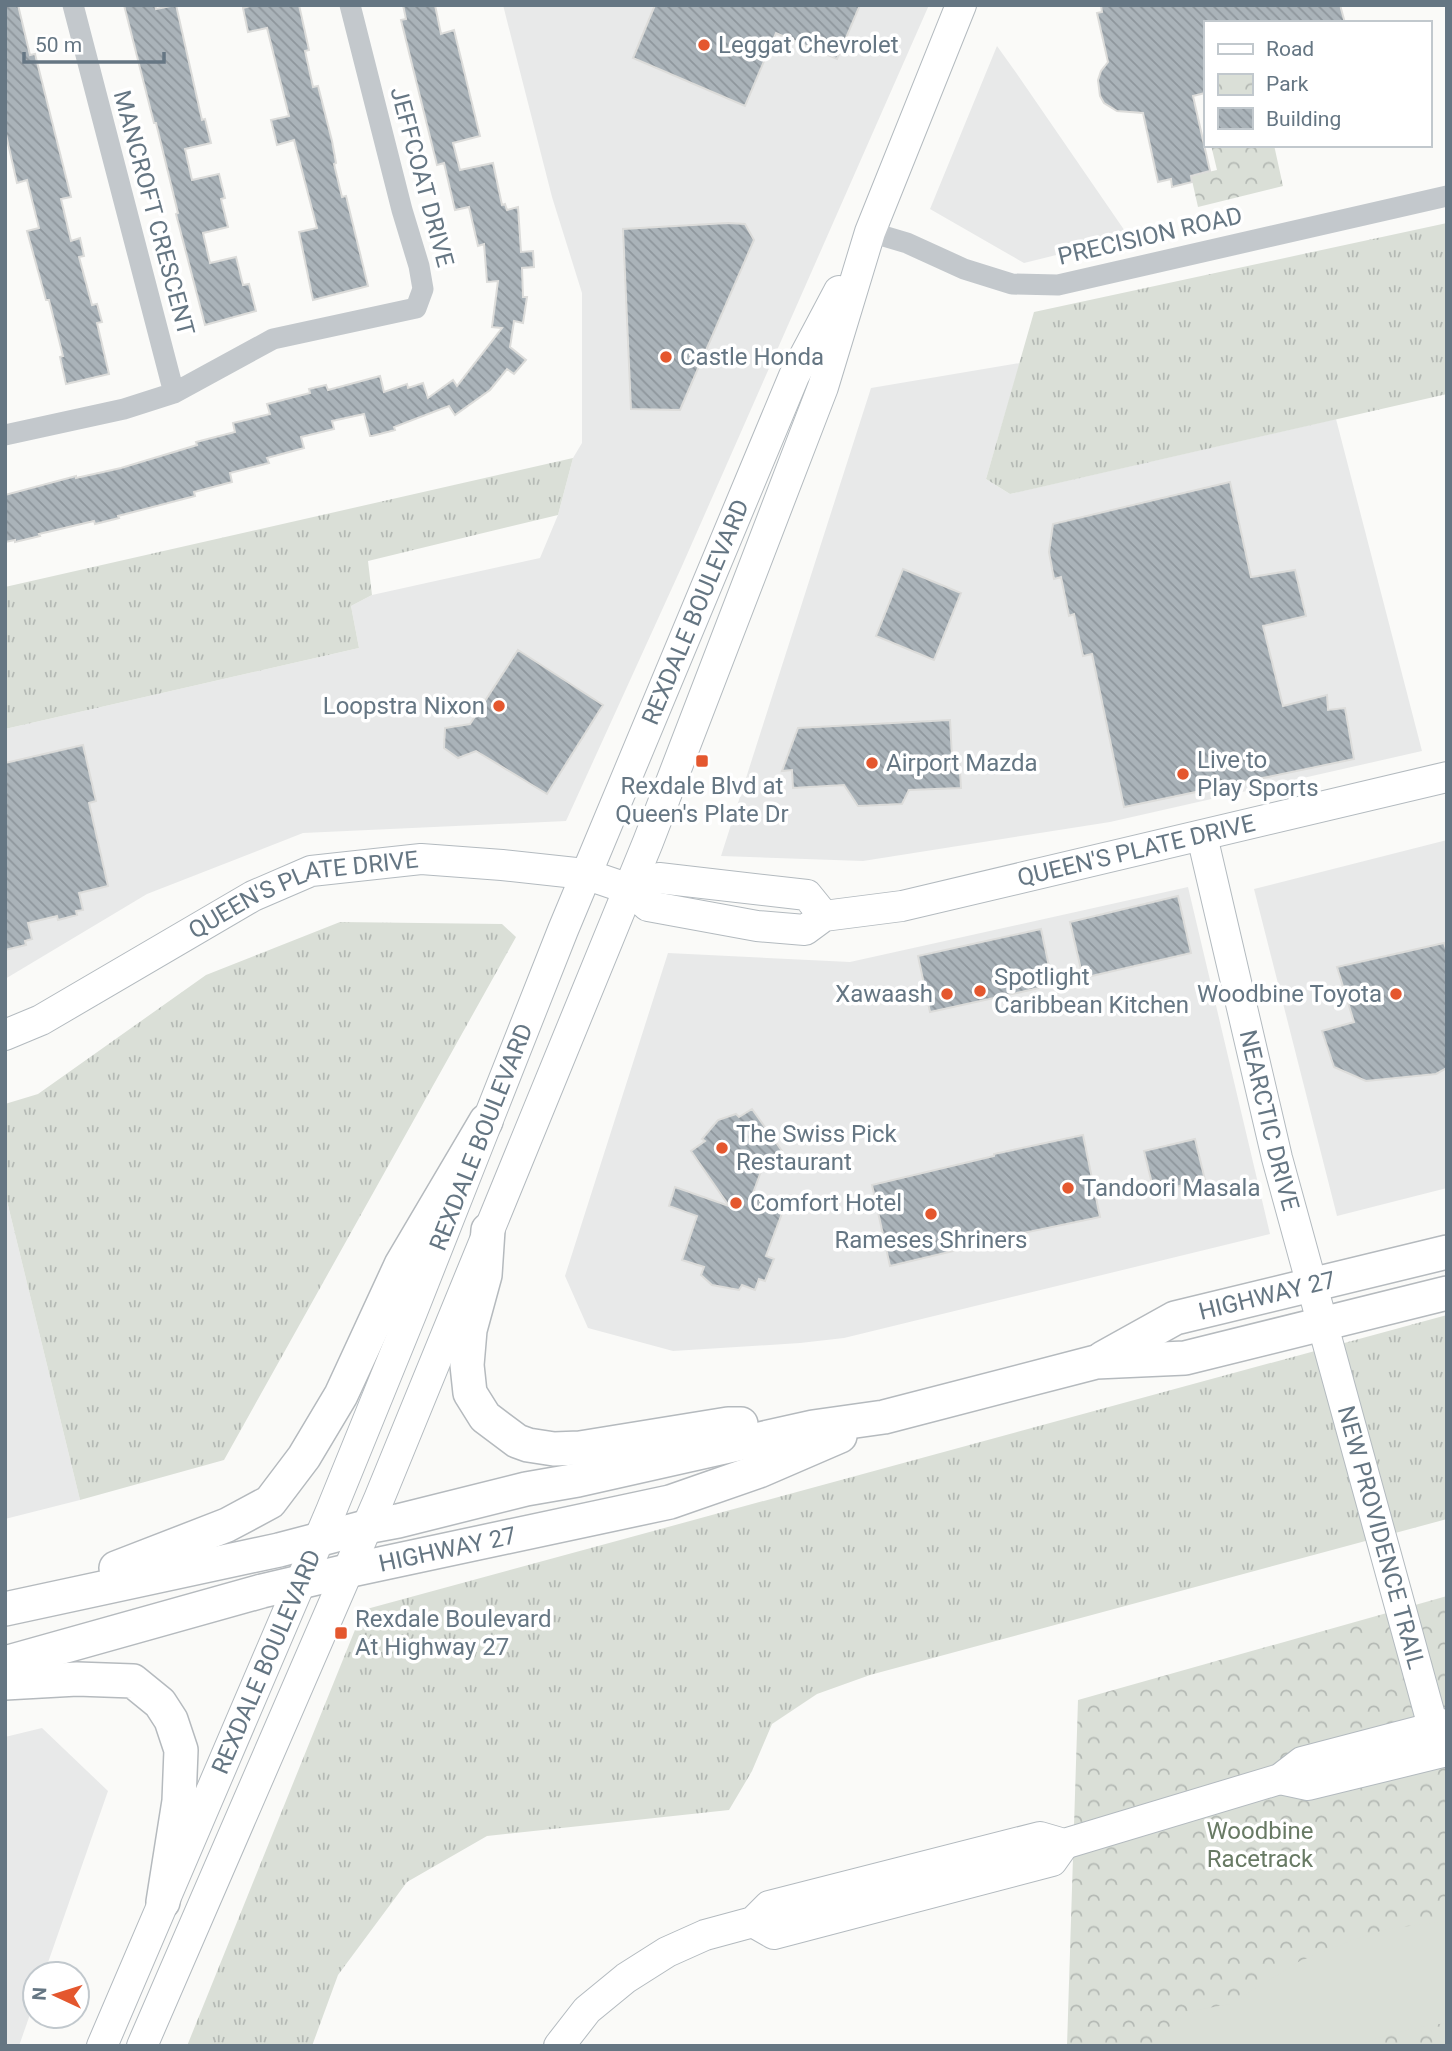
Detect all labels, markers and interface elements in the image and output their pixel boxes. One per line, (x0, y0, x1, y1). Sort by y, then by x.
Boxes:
scale bar (24, 21, 164, 65)
legend (1204, 21, 1431, 147)
place label: Leggat Chevrolet (718, 31, 899, 59)
text: 50 m (35, 33, 82, 57)
marker: Leggat Chevrolet (696, 37, 712, 53)
text: Road (1266, 37, 1314, 61)
text: Park (1266, 72, 1309, 96)
street label: JEFFCOAT DRIVE (385, 84, 459, 270)
street label: MANCROFT CRESCENT (108, 87, 200, 339)
text: Building (1266, 107, 1341, 131)
street label: PRECISION ROAD (1055, 201, 1245, 271)
place label: Castle Honda (680, 343, 824, 371)
marker: Castle Honda (658, 349, 674, 365)
street label: REXDALE BOULEVARD (636, 495, 755, 729)
place label: Loopstra Nixon (323, 692, 485, 720)
marker: Loopstra Nixon (491, 698, 507, 714)
place label: Live to Play Sports (1197, 746, 1319, 802)
place label: Airport Mazda (886, 749, 1038, 777)
marker: Rexdale Blvd at Queen's Plate Dr (694, 753, 710, 769)
marker: Airport Mazda (864, 755, 880, 771)
marker: Live to Play Sports (1175, 766, 1191, 782)
place label: Rexdale Blvd at Queen's Plate Dr (615, 772, 789, 828)
street label: QUEEN'S PLATE DRIVE (1015, 809, 1258, 892)
street label: QUEEN'S PLATE DRIVE (184, 845, 420, 945)
place label: Spotlight Caribbean Kitchen (994, 963, 1189, 1019)
place label: Xawaash (835, 980, 933, 1008)
place label: Woodbine Toyota (1197, 980, 1382, 1008)
marker: Spotlight Caribbean Kitchen (972, 983, 988, 999)
marker: Xawaash (939, 986, 955, 1002)
marker: Woodbine Toyota (1388, 986, 1404, 1002)
street label: REXDALE BOULEVARD (424, 1020, 539, 1254)
street label: NEARCTIC DRIVE (1234, 1027, 1305, 1214)
place label: The Swiss Pick Restaurant (736, 1120, 898, 1176)
marker: The Swiss Pick Restaurant (714, 1140, 730, 1156)
place label: Tandoori Masala (1082, 1174, 1260, 1202)
marker: Tandoori Masala (1060, 1180, 1076, 1196)
place label: Comfort Hotel (750, 1189, 902, 1217)
marker: Comfort Hotel (728, 1195, 744, 1211)
marker: Rameses Shriners (923, 1206, 939, 1222)
place label: Rameses Shriners (834, 1226, 1028, 1254)
street label: HIGHWAY 27 (1196, 1266, 1338, 1326)
street label: NEW PROVIDENCE TRAIL (1332, 1403, 1431, 1672)
street label: HIGHWAY 27 (376, 1521, 519, 1578)
street label: REXDALE BOULEVARD (206, 1545, 327, 1778)
place label: Rexdale Boulevard At Highway 27 (355, 1605, 552, 1661)
marker: Rexdale Boulevard At Highway 27 (333, 1625, 349, 1641)
park label: Woodbine Racetrack (1206, 1817, 1314, 1873)
north arrow (21, 1960, 91, 2030)
text: N (28, 1986, 51, 2001)

